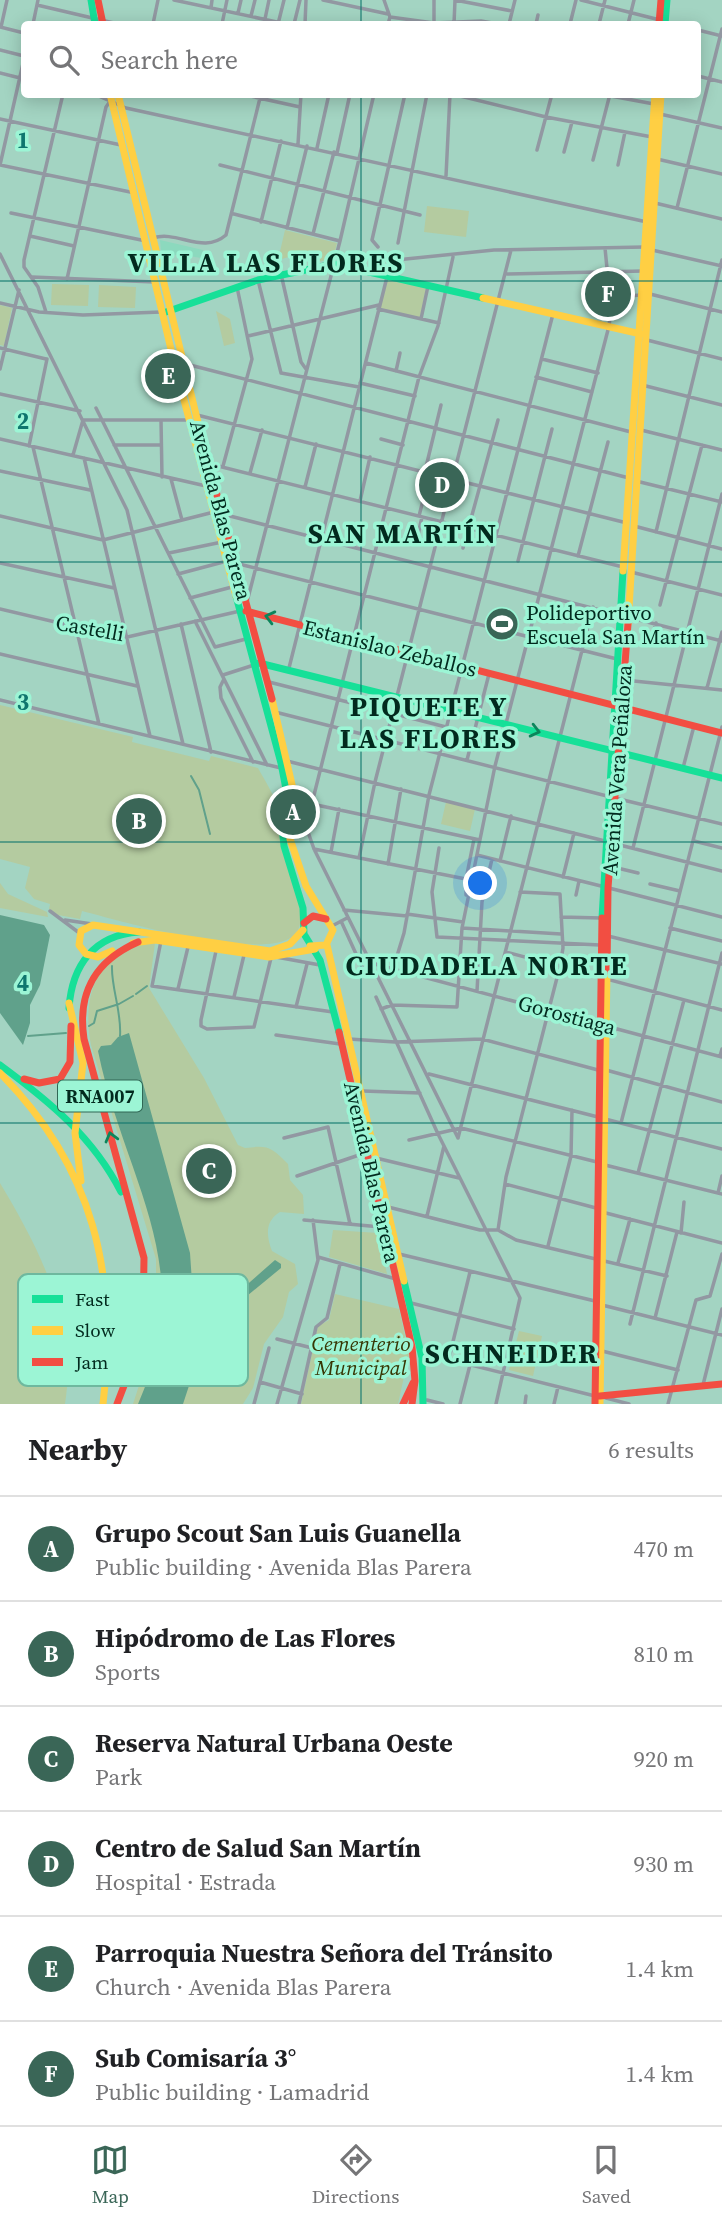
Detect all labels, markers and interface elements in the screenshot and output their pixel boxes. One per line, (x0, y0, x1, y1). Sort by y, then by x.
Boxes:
search box (21, 21, 701, 98)
icon: search (45, 41, 83, 79)
text: Search here (101, 42, 238, 78)
text: 1 (17, 124, 29, 156)
district label: VILLA LAS FLORES (127, 243, 405, 281)
pin: F (585, 268, 631, 320)
pin: E (145, 350, 191, 402)
text: 2 (17, 405, 29, 437)
street label: Avenida Blas Parera (183, 417, 259, 604)
pin: D (419, 459, 465, 511)
district label: SAN MARTÍN (308, 514, 498, 552)
place label: Polideportivo Escuela San Martín (526, 598, 706, 651)
sports icon: Polideportivo Escuela San Martín (483, 605, 521, 643)
street label: Castelli (53, 608, 127, 648)
one-way arrow (264, 611, 276, 625)
street label: Estanislao Zeballos (300, 612, 480, 684)
street label: Avenida Vera Peñaloza (595, 663, 639, 876)
text: 3 (17, 686, 29, 718)
district label: PIQUETE Y LAS FLORES (340, 687, 518, 757)
one-way arrow (528, 723, 540, 737)
pin: A (270, 786, 316, 838)
pin: B (116, 795, 162, 847)
your location (463, 866, 497, 900)
district label: CIUDADELA NORTE (345, 946, 629, 984)
text: 4 (17, 967, 29, 999)
street label: Gorostiaga (515, 988, 619, 1042)
street label: Avenida Blas Parera (337, 1078, 407, 1266)
road number: RNA007 (58, 1080, 142, 1112)
one-way arrow (105, 1131, 119, 1143)
pin: C (186, 1145, 232, 1197)
legend (18, 1274, 248, 1386)
text: Fast (75, 1286, 110, 1312)
text: Slow (75, 1317, 116, 1343)
park label: Cementerio Municipal (312, 1329, 410, 1382)
district label: SCHNEIDER (425, 1334, 599, 1372)
text: Jam (74, 1349, 108, 1375)
text: Nearby (28, 1429, 127, 1470)
text: 6 results (608, 1434, 694, 1466)
text: Grupo Scout San Luis Guanella (95, 1515, 461, 1551)
text: A (43, 1533, 59, 1565)
text: 470 m (633, 1533, 694, 1565)
text: Public building · Avenida Blas Parera (95, 1551, 472, 1583)
text: Hipódromo de Las Flores (95, 1620, 395, 1656)
text: B (44, 1638, 58, 1670)
text: 810 m (633, 1638, 694, 1670)
text: Sports (95, 1656, 160, 1688)
text: Reserva Natural Urbana Oeste (95, 1725, 453, 1761)
text: C (44, 1743, 58, 1775)
text: 920 m (633, 1743, 694, 1775)
text: Park (95, 1761, 142, 1793)
text: Centro de Salud San Martín (95, 1830, 421, 1866)
text: D (43, 1848, 59, 1880)
text: 930 m (633, 1848, 694, 1880)
text: Hospital · Estrada (95, 1866, 276, 1898)
text: Parroquia Nuestra Señora del Tránsito (95, 1935, 553, 1971)
text: E (44, 1953, 58, 1985)
text: 1.4 km (625, 1953, 694, 1985)
text: Church · Avenida Blas Parera (95, 1971, 391, 2003)
text: Sub Comisaría 3° (95, 2040, 296, 2076)
text: F (44, 2058, 58, 2090)
text: 1.4 km (625, 2058, 694, 2090)
text: Public building · Lamadrid (95, 2076, 369, 2108)
tab: Map (91, 2141, 129, 2209)
tab: Directions (312, 2141, 400, 2209)
tab: Saved (582, 2141, 631, 2209)

